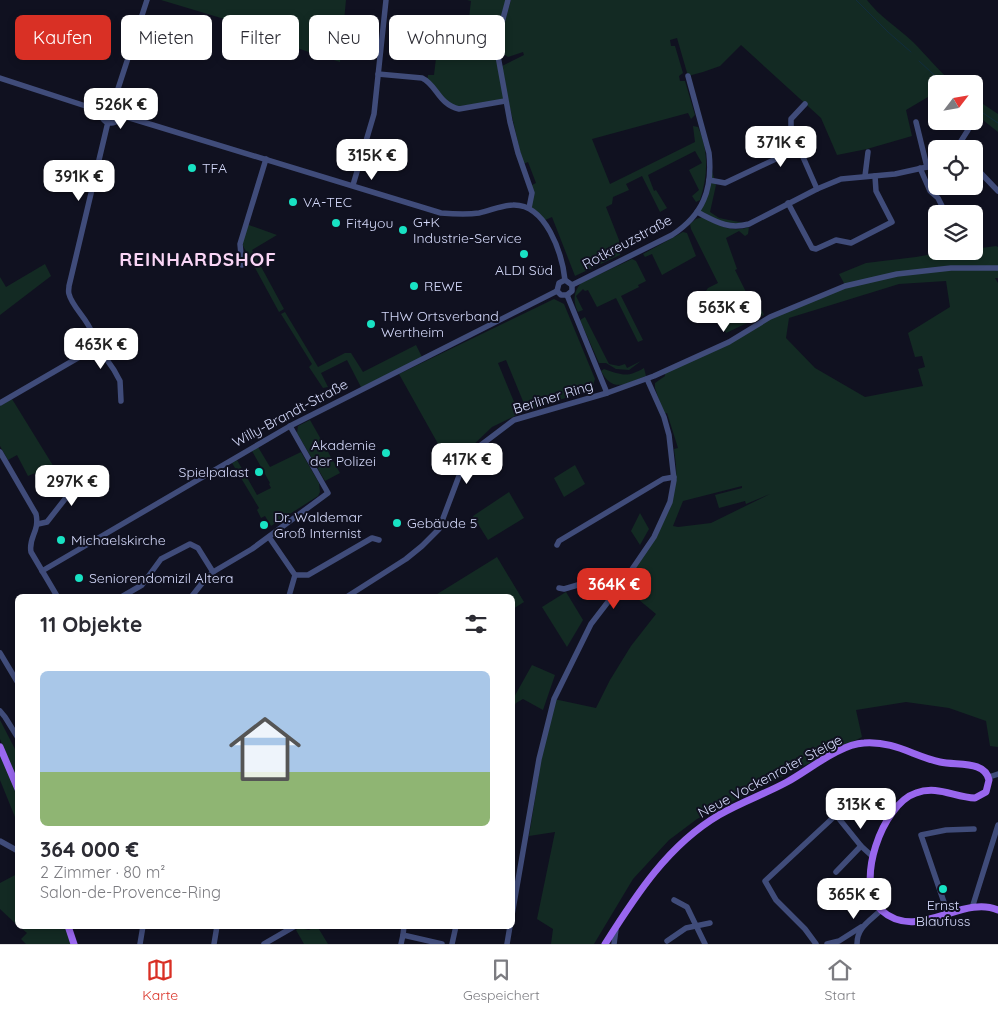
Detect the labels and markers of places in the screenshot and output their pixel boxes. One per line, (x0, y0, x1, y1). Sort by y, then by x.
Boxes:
pin: 526K € (80, 88, 162, 130)
pin: 371K € (740, 126, 822, 168)
pin: 315K € (331, 138, 413, 181)
place label: TFA (202, 159, 227, 177)
pin: 391K € (38, 160, 120, 202)
marker: TFA (186, 162, 198, 174)
place label: VA-TEC (303, 193, 352, 211)
marker: VA-TEC (287, 196, 299, 208)
place label: G+K Industrie-Service (413, 213, 522, 247)
place label: Fit4you (346, 214, 393, 232)
marker: Fit4you (330, 217, 342, 229)
marker: G+K Industrie-Service (397, 224, 409, 236)
marker: ALDI Süd (518, 248, 530, 260)
place label: ALDI Süd (495, 261, 553, 279)
place label: REWE (424, 277, 463, 295)
marker: REWE (408, 280, 420, 292)
pin: 563K € (683, 290, 765, 333)
place label: THW Ortsverband Wertheim (381, 307, 499, 341)
marker: THW Ortsverband Wertheim (365, 318, 377, 330)
pin: 463K € (60, 328, 142, 370)
place label: Akademie der Polizei (310, 436, 376, 470)
pin: 417K € (426, 442, 508, 485)
marker: Akademie der Polizei (380, 447, 392, 459)
place label: Spielpalast (179, 463, 249, 481)
pin: 297K € (31, 464, 113, 507)
marker: Spielpalast (253, 466, 265, 478)
place label: Dr. Waldemar Groß Internist (274, 508, 363, 542)
place label: Gebäude 5 (407, 514, 477, 532)
marker: Gebäude 5 (391, 517, 403, 529)
marker: Dr. Waldemar Groß Internist (258, 519, 270, 531)
place label: Michaelskirche (71, 531, 166, 549)
marker: Michaelskirche (55, 534, 67, 546)
pin: 364K € (573, 568, 655, 610)
place label: Seniorendomizil Altera (89, 569, 233, 587)
marker: Seniorendomizil Altera (73, 572, 85, 584)
pin: 313K € (820, 788, 902, 830)
pin: 365K € (813, 878, 895, 920)
marker: Ernst Blaufuss (937, 883, 949, 895)
place label: Ernst Blaufuss (916, 896, 970, 930)

